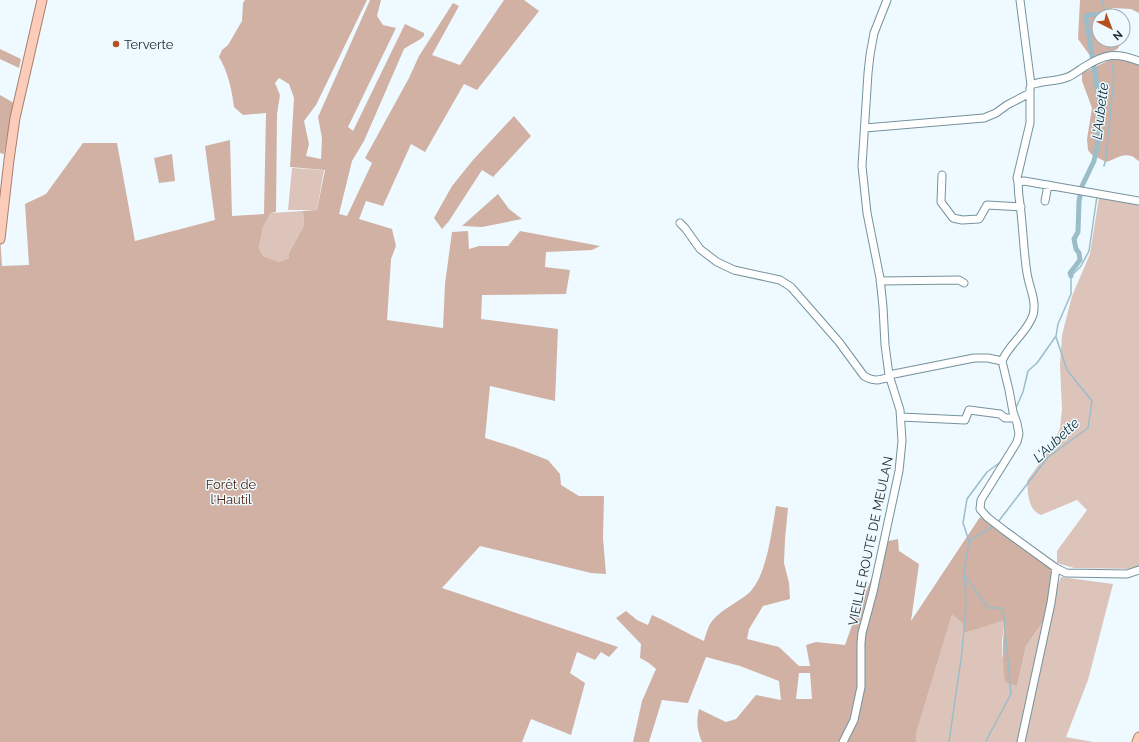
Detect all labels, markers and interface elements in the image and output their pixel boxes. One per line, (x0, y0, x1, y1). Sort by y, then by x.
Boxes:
north arrow (1091, 8, 1131, 48)
text: N (1110, 27, 1125, 43)
place label: Terverte (124, 37, 174, 52)
marker: Terverte (111, 39, 121, 49)
water label: L'Aubette (1089, 81, 1111, 140)
water label: L'Aubette (1030, 414, 1083, 465)
street label: VIEILLE ROUTE DE MEULAN (845, 455, 896, 627)
park label: Forêt de l'Hautil (206, 477, 257, 507)

